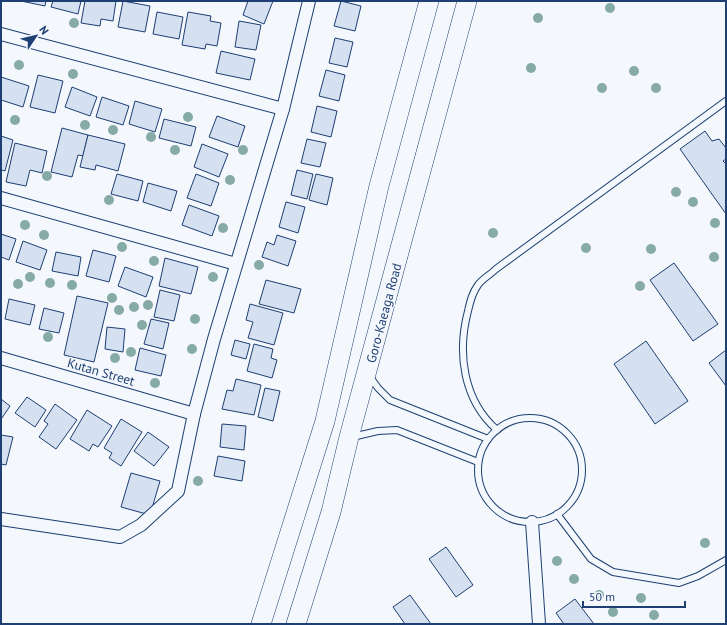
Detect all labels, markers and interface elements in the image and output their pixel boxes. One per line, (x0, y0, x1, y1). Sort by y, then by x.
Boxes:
north arrow (16, 16, 56, 56)
text: N (36, 23, 52, 37)
street label: Goro-Kaeaga Road (363, 261, 405, 365)
street label: Kutan Street (65, 354, 137, 390)
scale bar (583, 583, 685, 609)
text: 50 m (589, 589, 615, 604)

